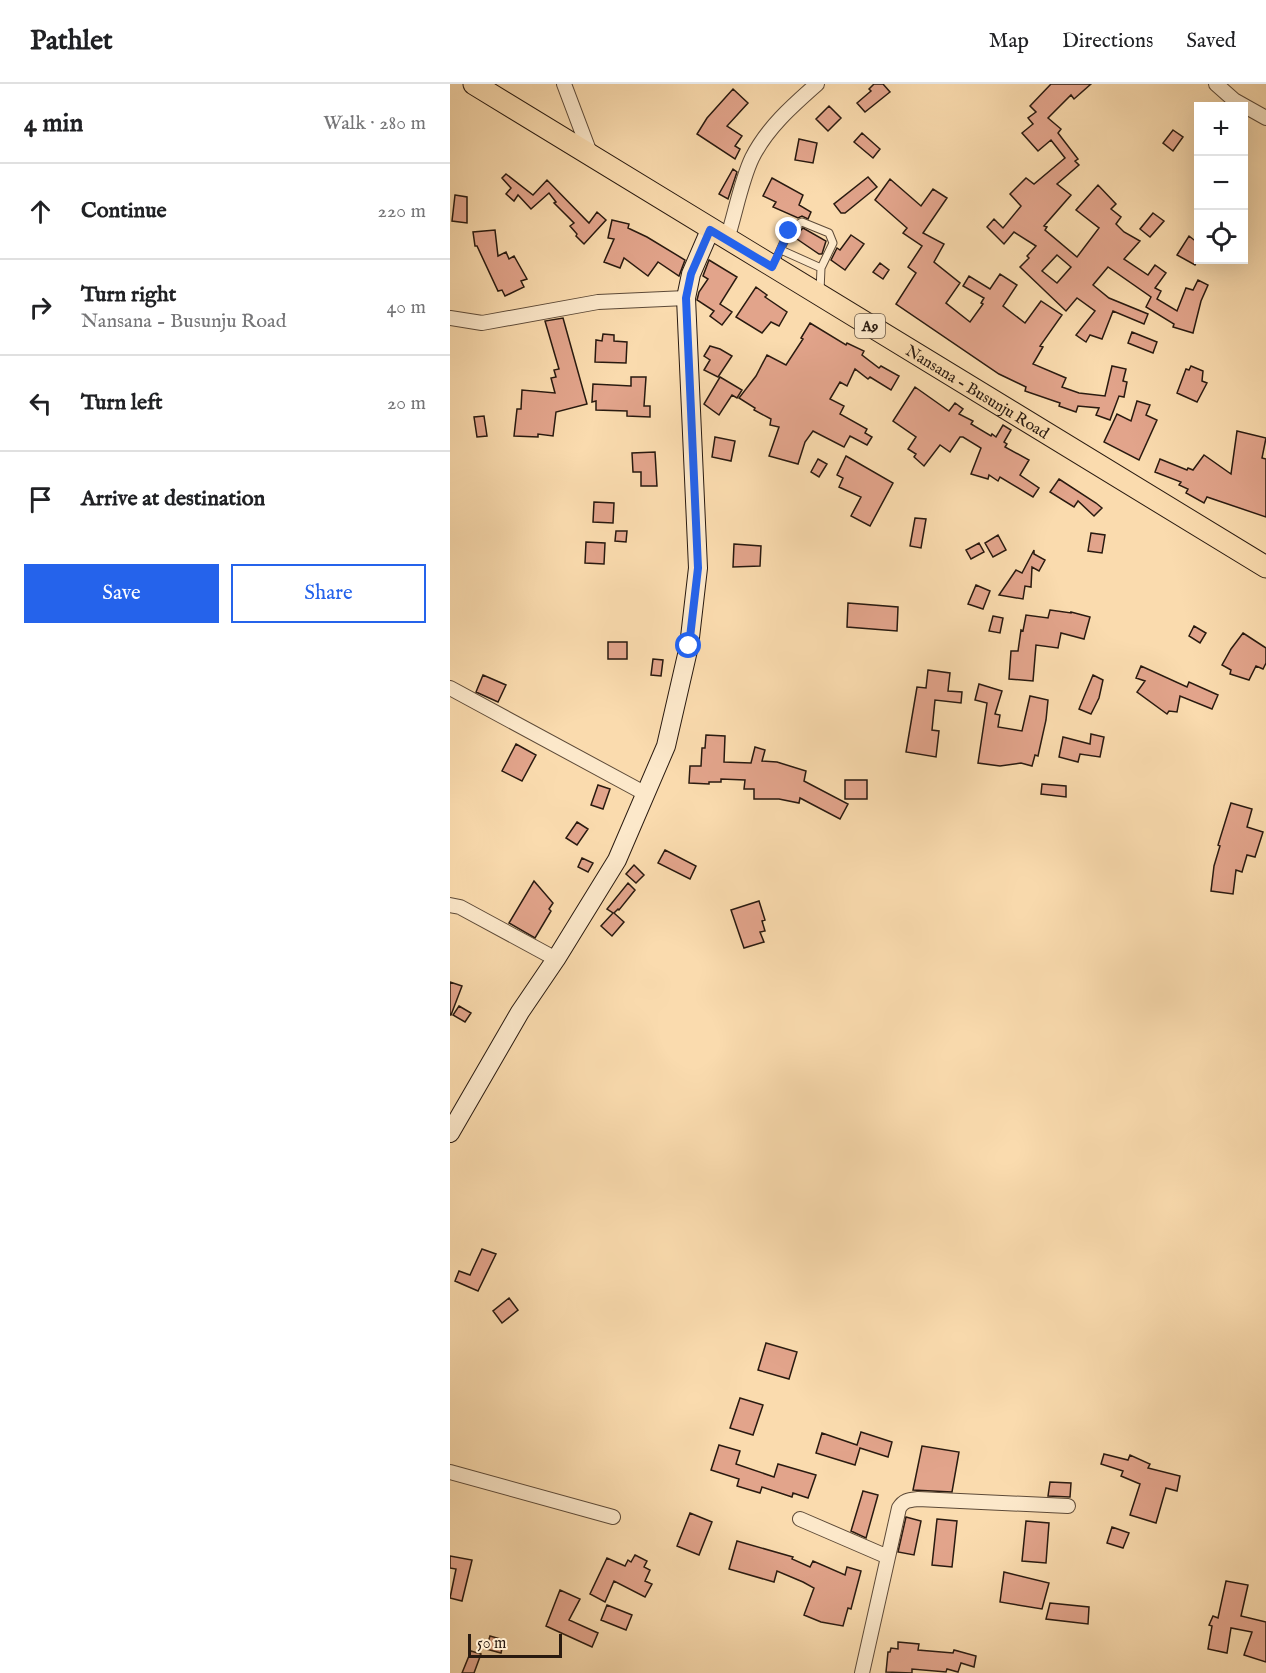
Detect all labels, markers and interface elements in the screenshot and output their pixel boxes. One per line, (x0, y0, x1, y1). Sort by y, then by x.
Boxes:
text: Pathlet (30, 24, 113, 59)
text: Map (989, 28, 1029, 55)
text: Directions (1062, 28, 1153, 55)
text: Saved (1186, 28, 1236, 55)
map controls (1194, 102, 1248, 264)
button: + (1194, 102, 1248, 156)
text: 4 min (24, 107, 83, 140)
text: Walk · 280 m (323, 111, 426, 136)
button: − (1194, 156, 1248, 210)
icon: ahead (24, 195, 57, 228)
text: Continue (81, 197, 167, 225)
text: 220 m (378, 199, 426, 224)
button: locate (1194, 210, 1248, 264)
route end (775, 217, 801, 243)
text: Turn right (81, 281, 176, 309)
icon: right (24, 291, 57, 324)
text: 40 m (387, 295, 426, 320)
text: Nansana - Busunju Road (81, 309, 286, 334)
road number: A9 (855, 314, 885, 338)
street label: Nansana - Busunju Road (901, 342, 1052, 444)
icon: left (24, 387, 57, 420)
text: Turn left (81, 389, 163, 417)
text: 20 m (387, 391, 426, 416)
icon: arrive (24, 483, 57, 516)
text: Arrive at destination (81, 485, 265, 513)
button: Save (24, 564, 219, 623)
button: Share (231, 564, 426, 623)
route start (675, 632, 701, 658)
scale bar (468, 1631, 562, 1658)
text: 50 m (477, 1634, 506, 1654)

